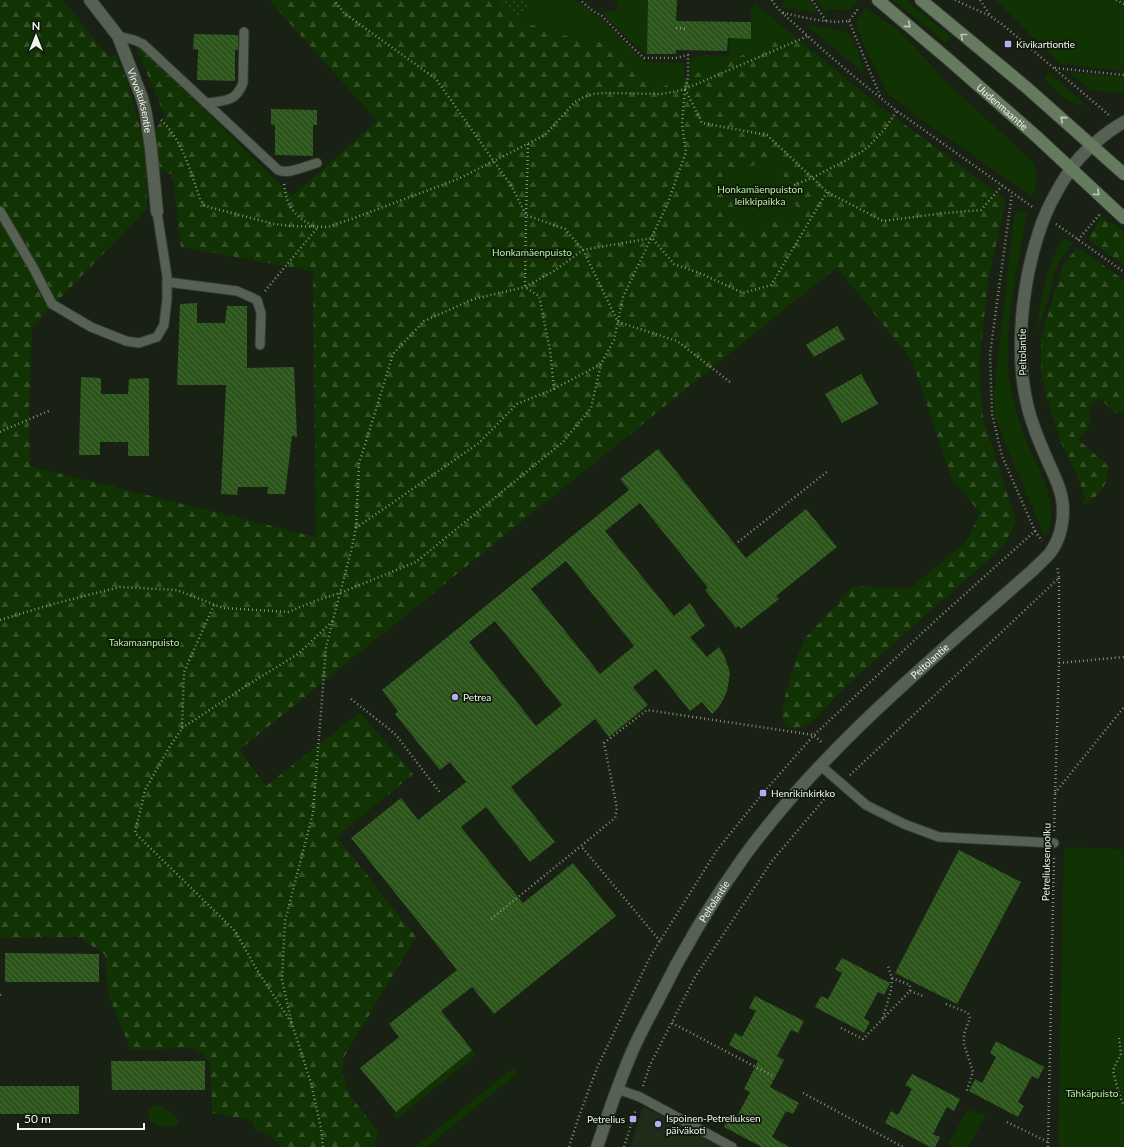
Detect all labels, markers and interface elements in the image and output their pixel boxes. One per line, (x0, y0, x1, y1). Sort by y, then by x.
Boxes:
north arrow (16, 16, 56, 56)
text: N (32, 19, 40, 32)
one-way arrow (903, 21, 910, 28)
one-way arrow (961, 33, 968, 40)
place label: Kivikartiontie (1016, 38, 1075, 50)
marker: Kivikartiontie (1003, 39, 1013, 49)
street label: Virvoituksentie (125, 66, 155, 133)
street label: Uudenmaantie (974, 81, 1031, 133)
one-way arrow (1060, 117, 1067, 124)
park label: Honkamäenpuiston leikkipaikka (717, 183, 803, 207)
one-way arrow (1093, 188, 1100, 195)
park label: Honkamäenpuisto (492, 246, 572, 258)
street label: Peltolantie (1016, 328, 1028, 376)
park label: Takamaanpuisto (109, 636, 180, 648)
street label: Peltolantie (908, 641, 951, 681)
place label: Petrea (463, 691, 491, 703)
marker: Petrea (450, 692, 460, 702)
place label: Henrikinkirkko (771, 787, 835, 799)
marker: Henrikinkirkko (758, 788, 768, 798)
street label: Petreliuksenpolku (1039, 823, 1053, 901)
street label: Peltolantie (696, 878, 732, 924)
park label: Tähkäpuisto (1066, 1087, 1119, 1099)
scale bar (18, 1105, 144, 1131)
text: 50 m (24, 1111, 51, 1126)
place label: Ispoinen-Petreliuksen päiväkoti (666, 1112, 761, 1136)
place label: Petrelius (587, 1113, 625, 1125)
marker: Petrelius (628, 1114, 638, 1124)
marker: Ispoinen-Petreliuksen päiväkoti (653, 1119, 663, 1129)

